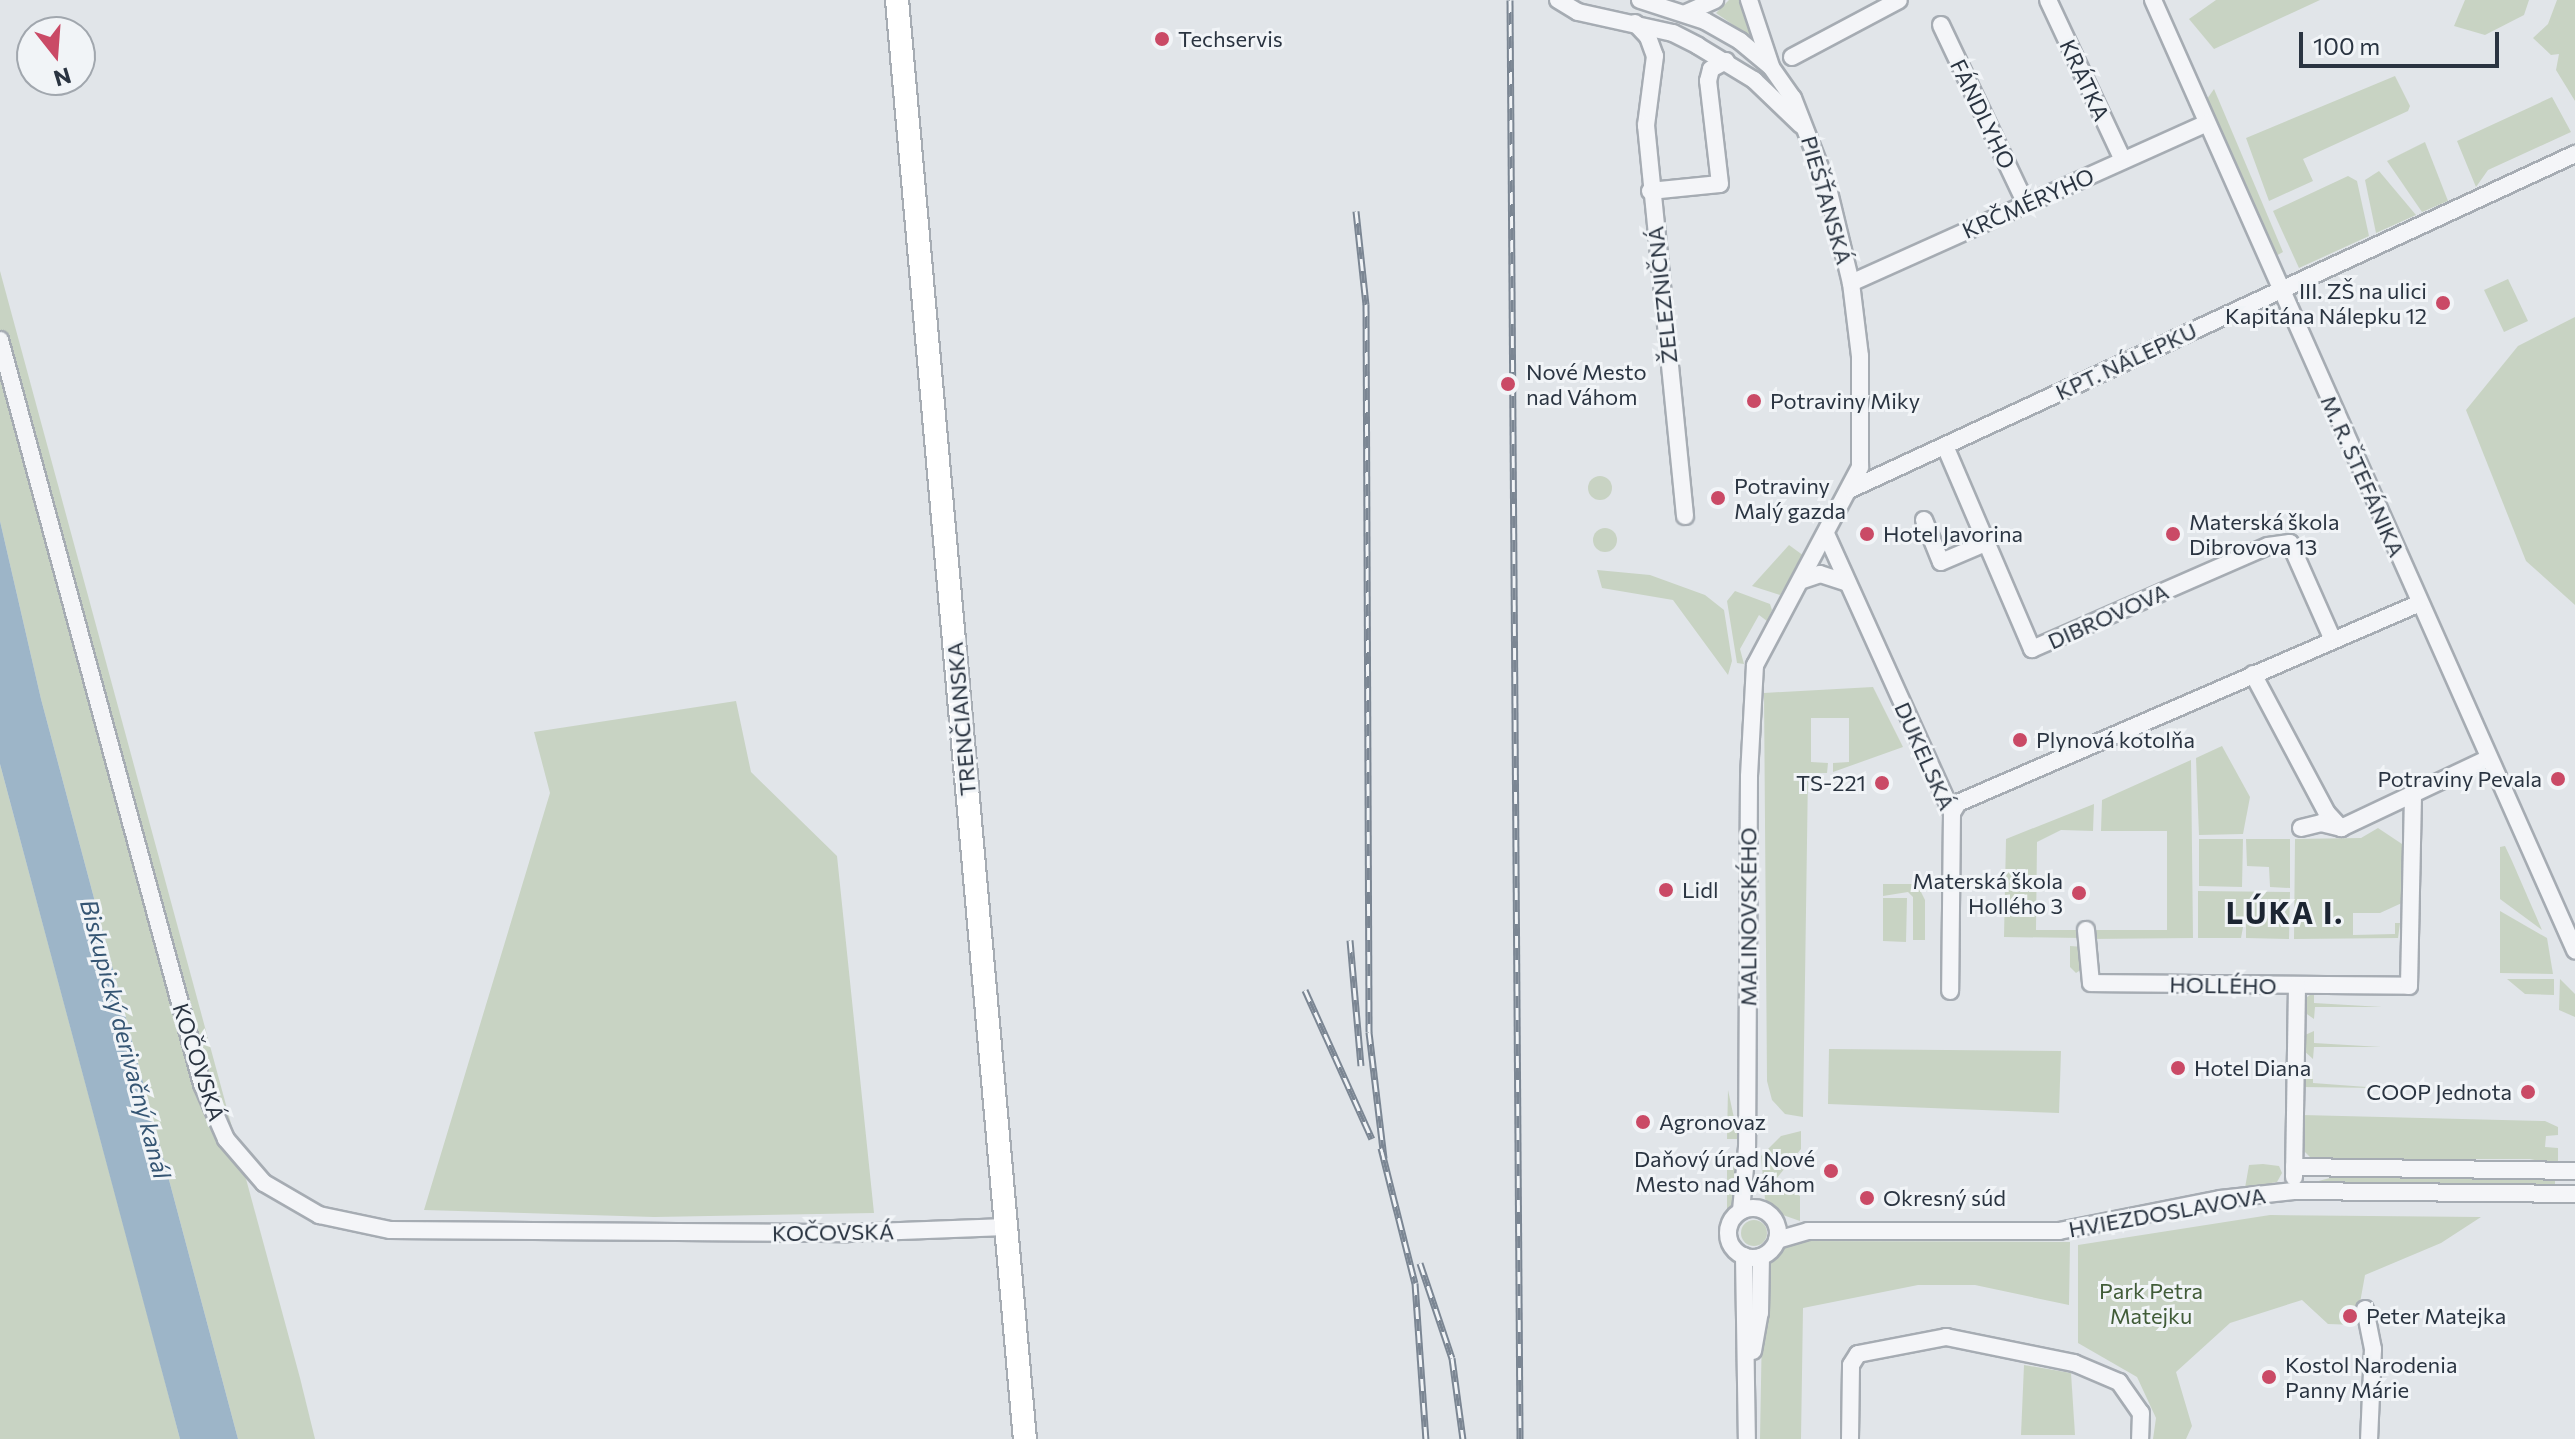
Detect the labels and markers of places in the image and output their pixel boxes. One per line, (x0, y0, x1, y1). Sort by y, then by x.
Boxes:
place label: Techservis (1178, 26, 1283, 52)
marker: Techservis (1153, 30, 1171, 48)
place label: III. ZŠ na ulici Kapitána Nálepku 12 (2225, 277, 2427, 328)
marker: III. ZŠ na ulici Kapitána Nálepku 12 (2434, 294, 2452, 312)
place label: Nové Mesto nad Váhom (1526, 358, 1647, 410)
marker: Nové Mesto nad Váhom (1497, 373, 1519, 395)
place label: Potraviny Miky (1770, 388, 1920, 414)
marker: Potraviny Miky (1745, 392, 1763, 410)
place label: Potraviny Malý gazda (1734, 472, 1846, 524)
marker: Potraviny Malý gazda (1709, 489, 1727, 507)
place label: Materská škola Dibrovova 13 (2189, 508, 2339, 560)
place label: Hotel Javorina (1883, 521, 2023, 547)
marker: Hotel Javorina (1858, 525, 1876, 543)
marker: Materská škola Dibrovova 13 (2164, 525, 2182, 543)
place label: Plynová kotolňa (2036, 727, 2195, 753)
marker: Plynová kotolňa (2011, 731, 2029, 749)
place label: Potraviny Pevala (2377, 766, 2542, 792)
place label: TS-221 (1796, 770, 1866, 796)
marker: Potraviny Pevala (2549, 770, 2567, 788)
marker: TS-221 (1873, 774, 1891, 792)
place label: Materská škola Hollého 3 (1913, 867, 2063, 918)
place label: Lidl (1682, 877, 1719, 903)
marker: Lidl (1657, 881, 1675, 899)
marker: Materská škola Hollého 3 (2070, 884, 2088, 902)
place label: Hotel Diana (2194, 1055, 2311, 1081)
marker: Hotel Diana (2169, 1059, 2187, 1077)
place label: COOP Jednota (2366, 1079, 2512, 1105)
marker: COOP Jednota (2519, 1083, 2537, 1101)
place label: Agronovaz (1659, 1109, 1766, 1135)
marker: Agronovaz (1634, 1113, 1652, 1131)
place label: Daňový úrad Nové Mesto nad Váhom (1634, 1145, 1815, 1196)
marker: Daňový úrad Nové Mesto nad Váhom (1822, 1162, 1840, 1180)
place label: Okresný súd (1883, 1185, 2006, 1211)
marker: Okresný súd (1858, 1189, 1876, 1207)
place label: Peter Matejka (2366, 1303, 2506, 1329)
marker: Peter Matejka (2341, 1307, 2359, 1325)
place label: Kostol Narodenia Panny Márie (2285, 1351, 2457, 1402)
marker: Kostol Narodenia Panny Márie (2260, 1368, 2278, 1386)

